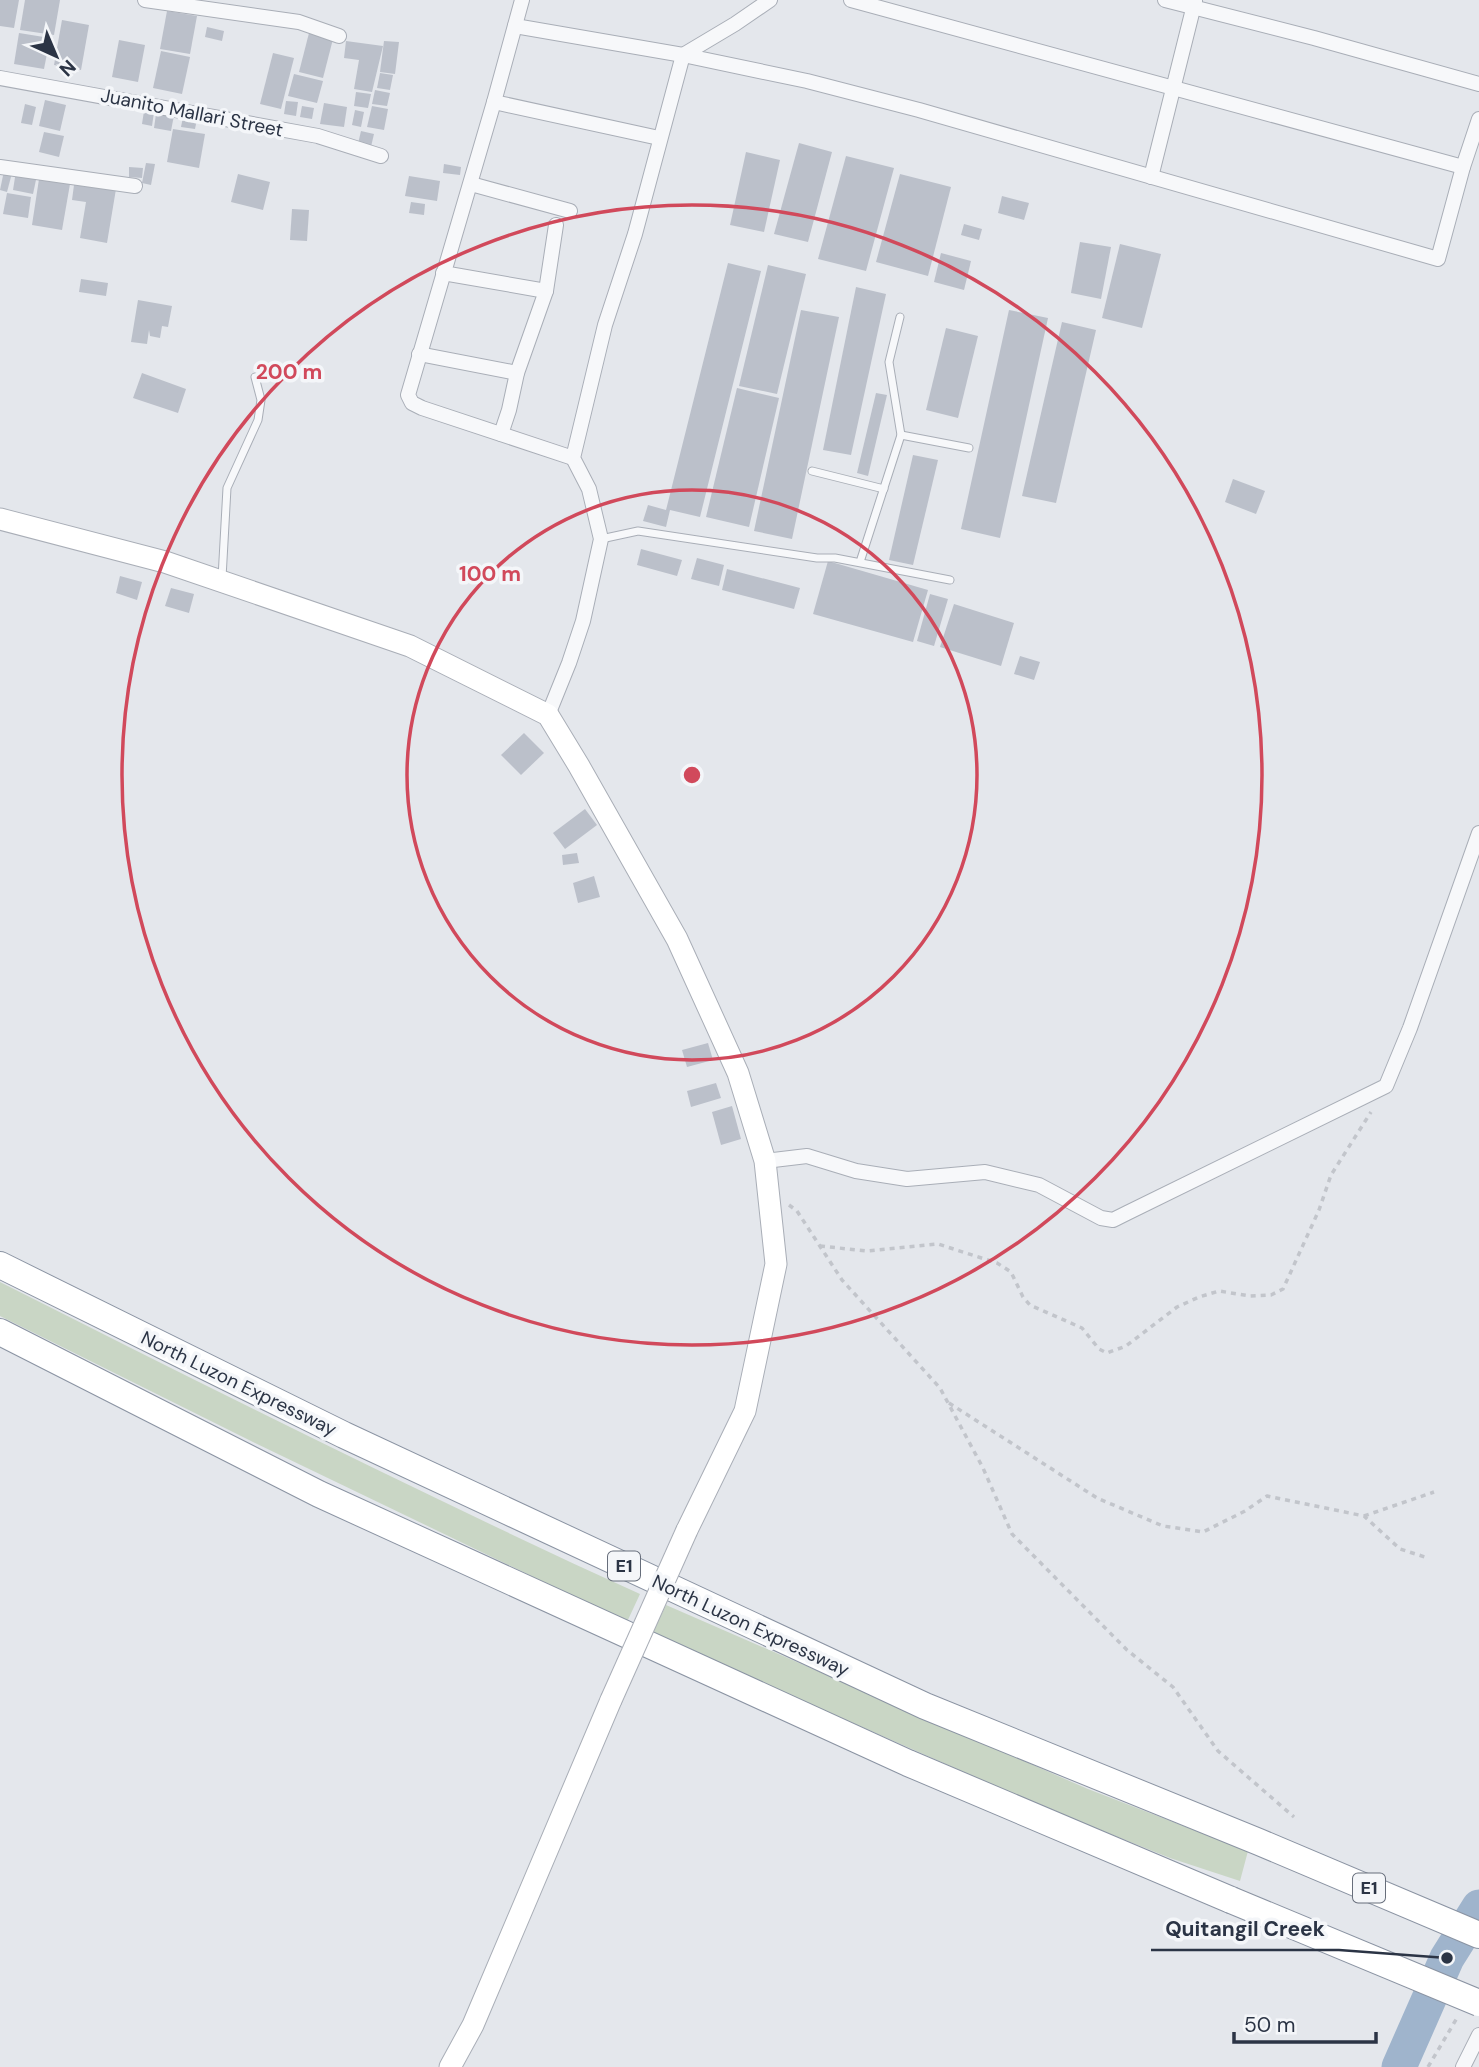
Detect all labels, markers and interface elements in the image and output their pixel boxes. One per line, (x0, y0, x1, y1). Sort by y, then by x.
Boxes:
north arrow (21, 21, 91, 91)
text: N (54, 54, 81, 82)
street label: Juanito Mallari Street (99, 83, 285, 142)
text: 200 m (256, 358, 322, 386)
text: 100 m (459, 560, 521, 588)
centre of rings (680, 763, 704, 787)
street label: North Luzon Expressway (137, 1325, 341, 1442)
road number: E1 (608, 1552, 640, 1581)
street label: North Luzon Expressway (648, 1569, 854, 1682)
road number: E1 (1353, 1874, 1385, 1902)
callout: Quitangil Creek (1151, 1908, 1339, 1950)
text: Quitangil Creek (1165, 1915, 1325, 1943)
scale bar (1234, 2000, 1376, 2044)
text: 50 m (1244, 2011, 1295, 2039)

